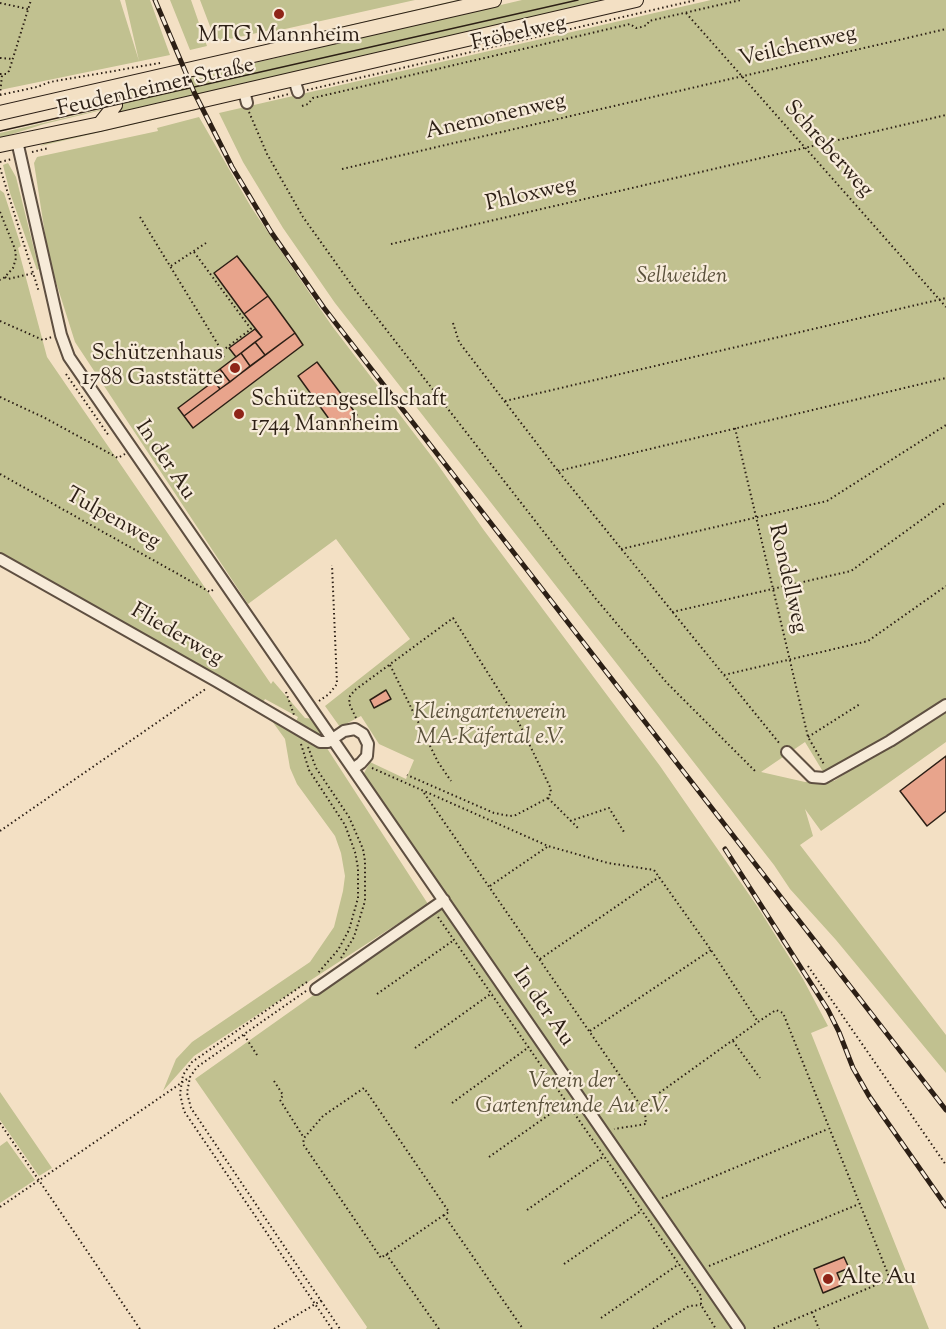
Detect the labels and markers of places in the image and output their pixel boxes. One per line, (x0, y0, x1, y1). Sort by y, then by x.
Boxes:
marker: MTG Mannheim (272, 7, 286, 21)
place label: MTG Mannheim (198, 24, 360, 50)
place label: Schützenhaus 1788 Gaststätte (82, 342, 223, 394)
marker: Schützenhaus 1788 Gaststätte (228, 361, 242, 375)
place label: Schützengesellschaft 1744 Mannheim (251, 388, 447, 440)
marker: Schützengesellschaft 1744 Mannheim (232, 407, 246, 421)
place label: Alte Au (840, 1266, 916, 1292)
marker: Alte Au (821, 1272, 835, 1286)

